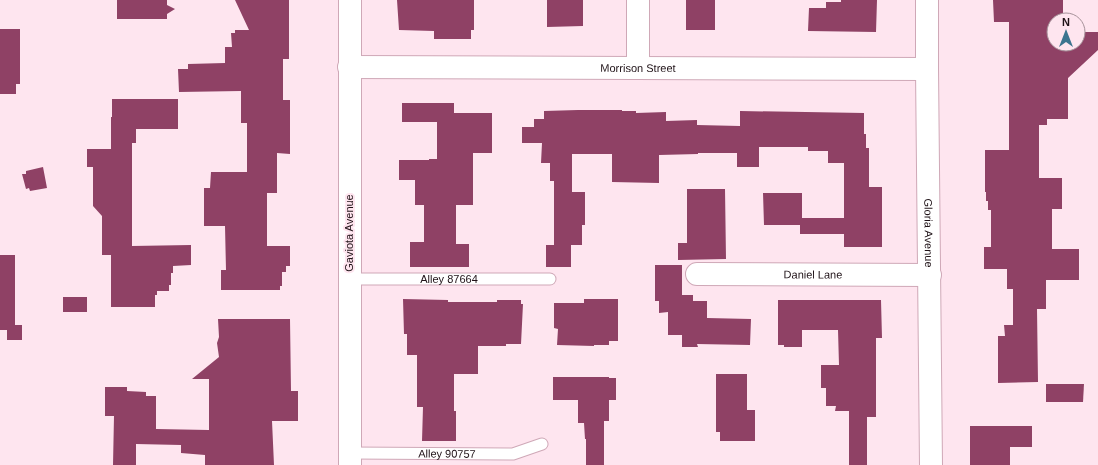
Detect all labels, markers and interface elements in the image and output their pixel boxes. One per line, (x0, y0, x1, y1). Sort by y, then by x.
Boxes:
north arrow (1046, 12, 1086, 52)
text: N (1062, 16, 1070, 28)
street label: Morrison Street (600, 62, 676, 74)
street label: Gaviota Avenue (343, 194, 355, 272)
street label: Gloria Avenue (922, 198, 935, 268)
street label: Daniel Lane (784, 268, 842, 281)
street label: Alley 87664 (420, 273, 478, 285)
street label: Alley 90757 (418, 447, 476, 460)

